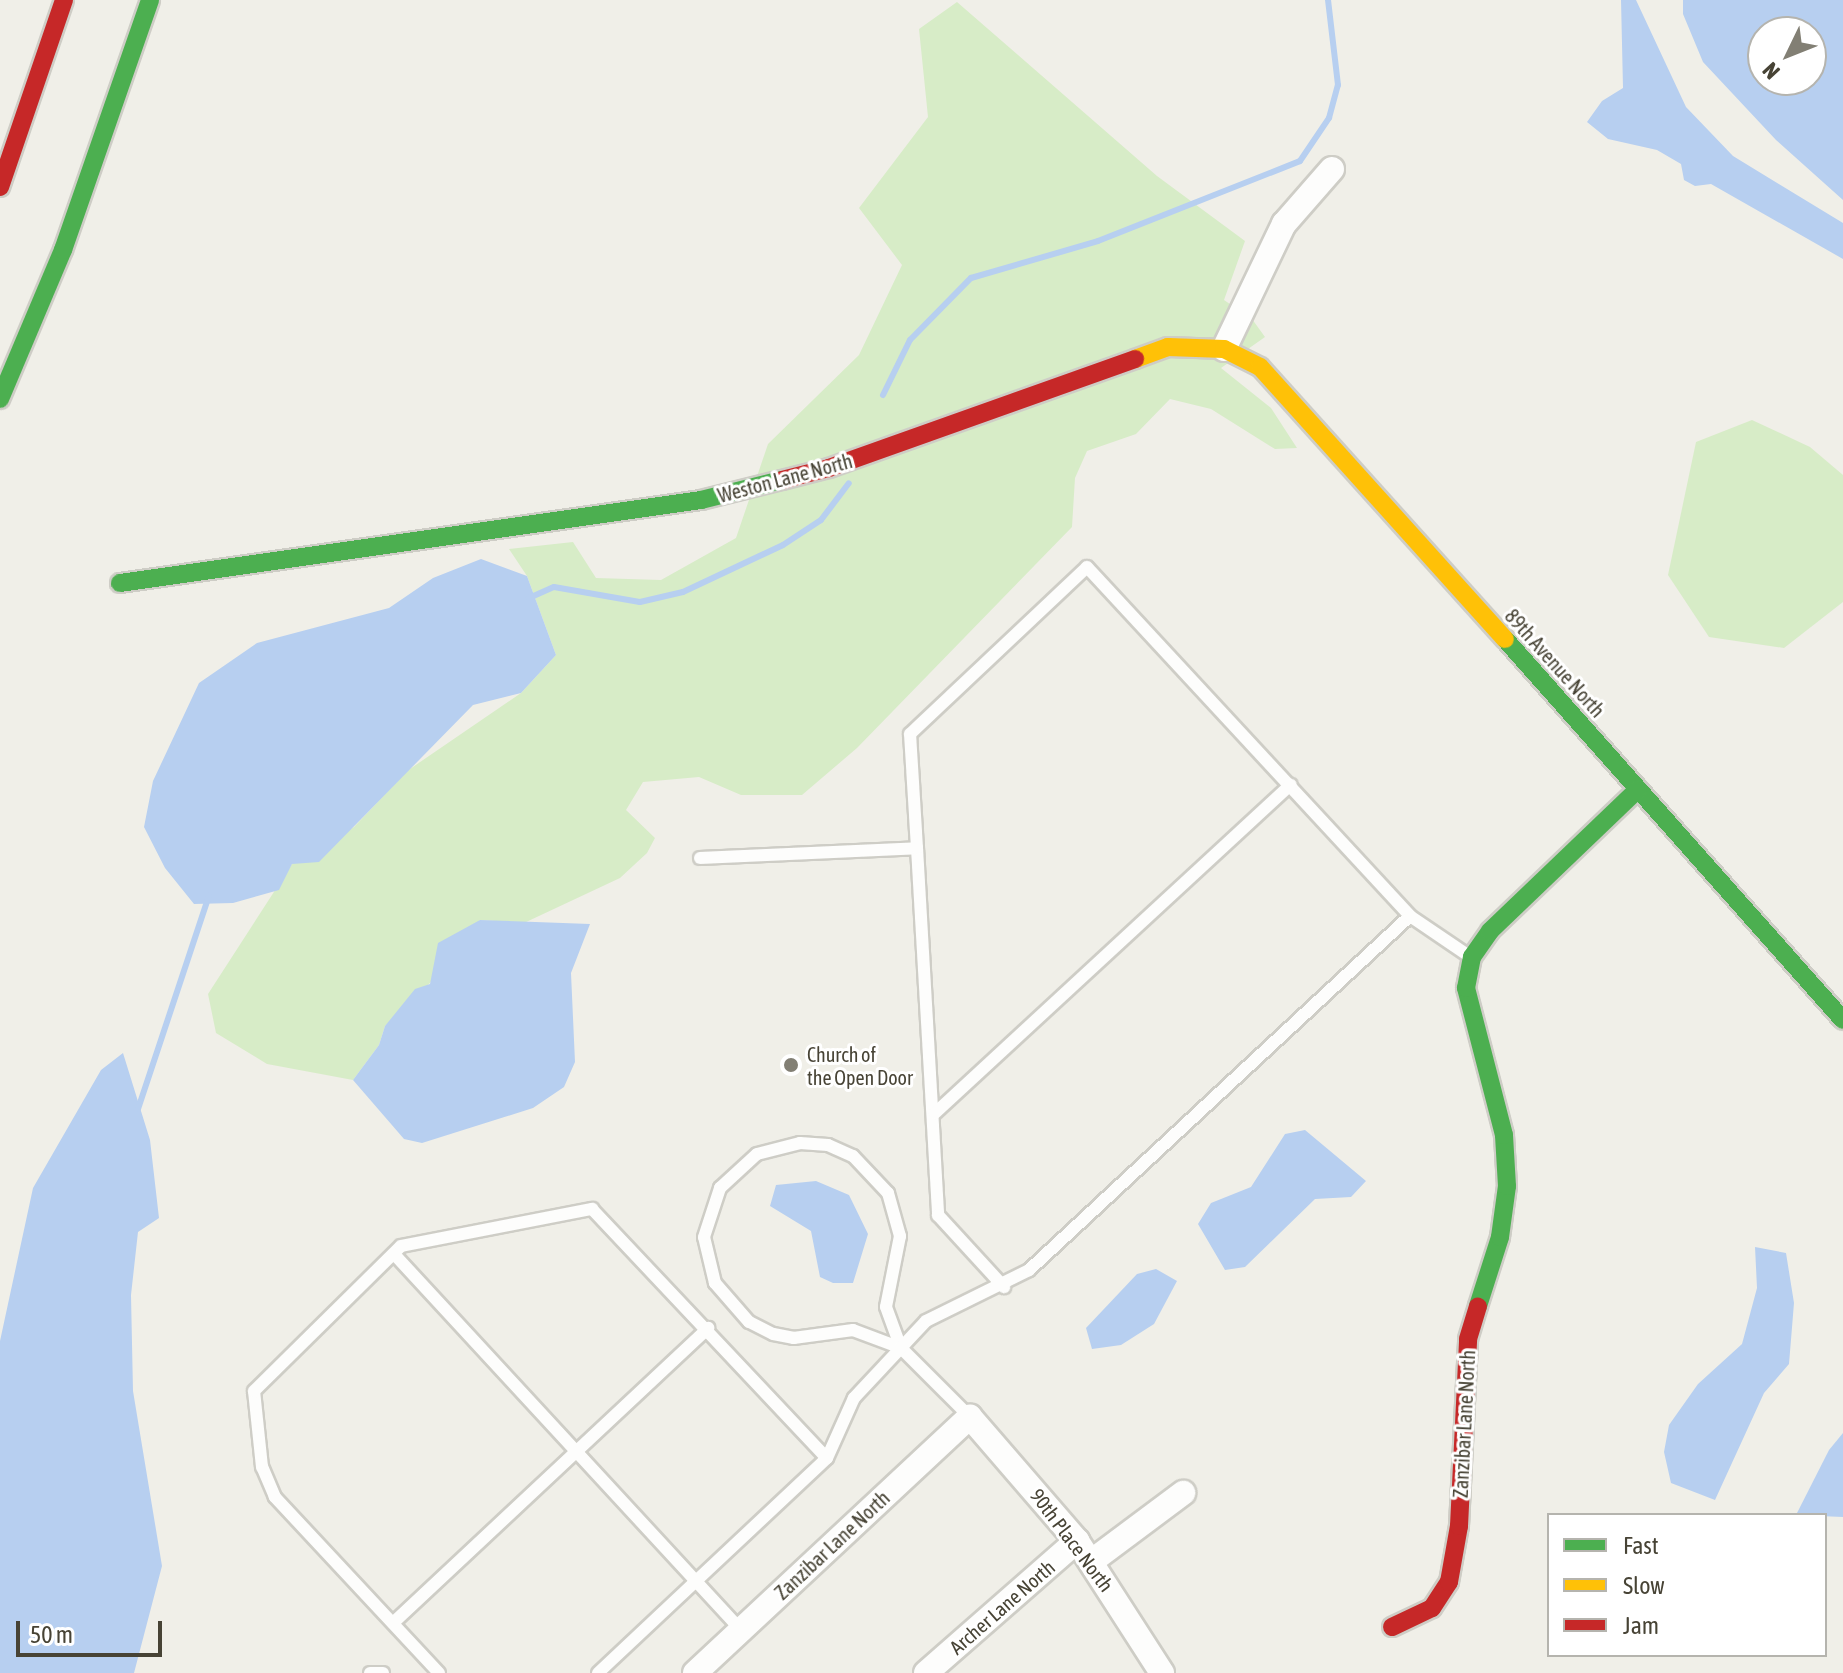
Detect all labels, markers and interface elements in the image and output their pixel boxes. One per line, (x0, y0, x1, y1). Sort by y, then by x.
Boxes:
north arrow (1747, 16, 1827, 96)
text: N (1757, 57, 1785, 85)
street label: Weston Lane North (715, 449, 855, 507)
street label: 89th Avenue North (1500, 604, 1610, 722)
place label: Church of the Open Door (807, 1042, 913, 1089)
marker: Church of the Open Door (782, 1056, 800, 1074)
street label: Zanzibar Lane North (1448, 1349, 1480, 1499)
street label: 90th Place North (1025, 1484, 1119, 1596)
street label: Zanzibar Lane North (770, 1486, 894, 1604)
legend (1547, 1513, 1827, 1657)
text: Fast (1623, 1532, 1659, 1559)
street label: Archer Lane North (945, 1555, 1059, 1659)
text: Slow (1623, 1572, 1665, 1599)
scale bar (20, 1605, 166, 1655)
text: Jam (1623, 1612, 1659, 1639)
text: 50 m (30, 1621, 73, 1648)

